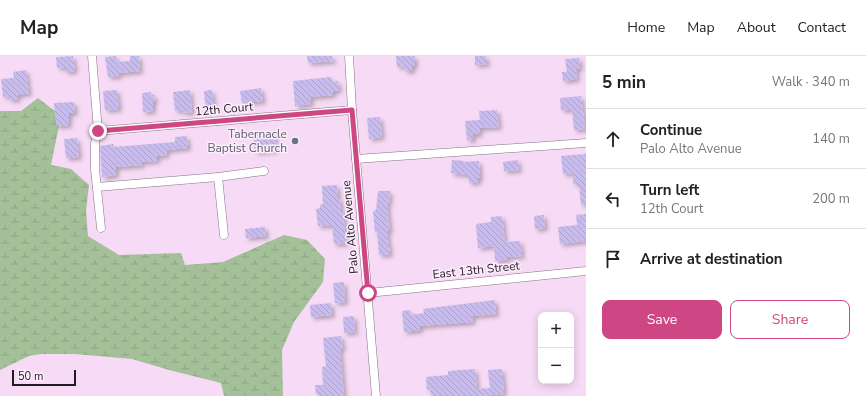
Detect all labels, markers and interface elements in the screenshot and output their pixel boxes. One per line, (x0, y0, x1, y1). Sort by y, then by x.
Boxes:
text: Map (20, 15, 58, 41)
text: Home (627, 18, 665, 37)
text: Map (687, 18, 715, 37)
text: About (737, 18, 776, 37)
text: Contact (798, 18, 846, 37)
text: 5 min (602, 71, 646, 94)
text: Walk · 340 m (772, 73, 850, 91)
street label: 12th Court (194, 98, 255, 120)
text: Continue (640, 120, 702, 140)
route end (89, 122, 107, 140)
place label: Tabernacle Baptist Church (207, 126, 287, 156)
icon: ahead (602, 128, 624, 150)
text: 140 m (812, 130, 850, 148)
marker: Tabernacle Baptist Church (290, 136, 300, 146)
text: Palo Alto Avenue (640, 140, 742, 158)
street label: Palo Alto Avenue (338, 180, 362, 274)
text: Turn left (640, 180, 699, 200)
icon: left (602, 188, 624, 210)
text: 200 m (812, 190, 850, 208)
text: 12th Court (640, 200, 703, 218)
icon: arrive (602, 248, 624, 270)
text: Arrive at destination (640, 249, 783, 269)
street label: East 13th Street (432, 257, 521, 283)
route start (359, 284, 377, 302)
button: Save (602, 300, 722, 339)
button: Share (730, 300, 850, 339)
map controls (538, 312, 574, 384)
button: + (538, 312, 574, 348)
button: − (538, 348, 574, 384)
scale bar (12, 368, 76, 387)
text: 50 m (18, 369, 43, 384)

